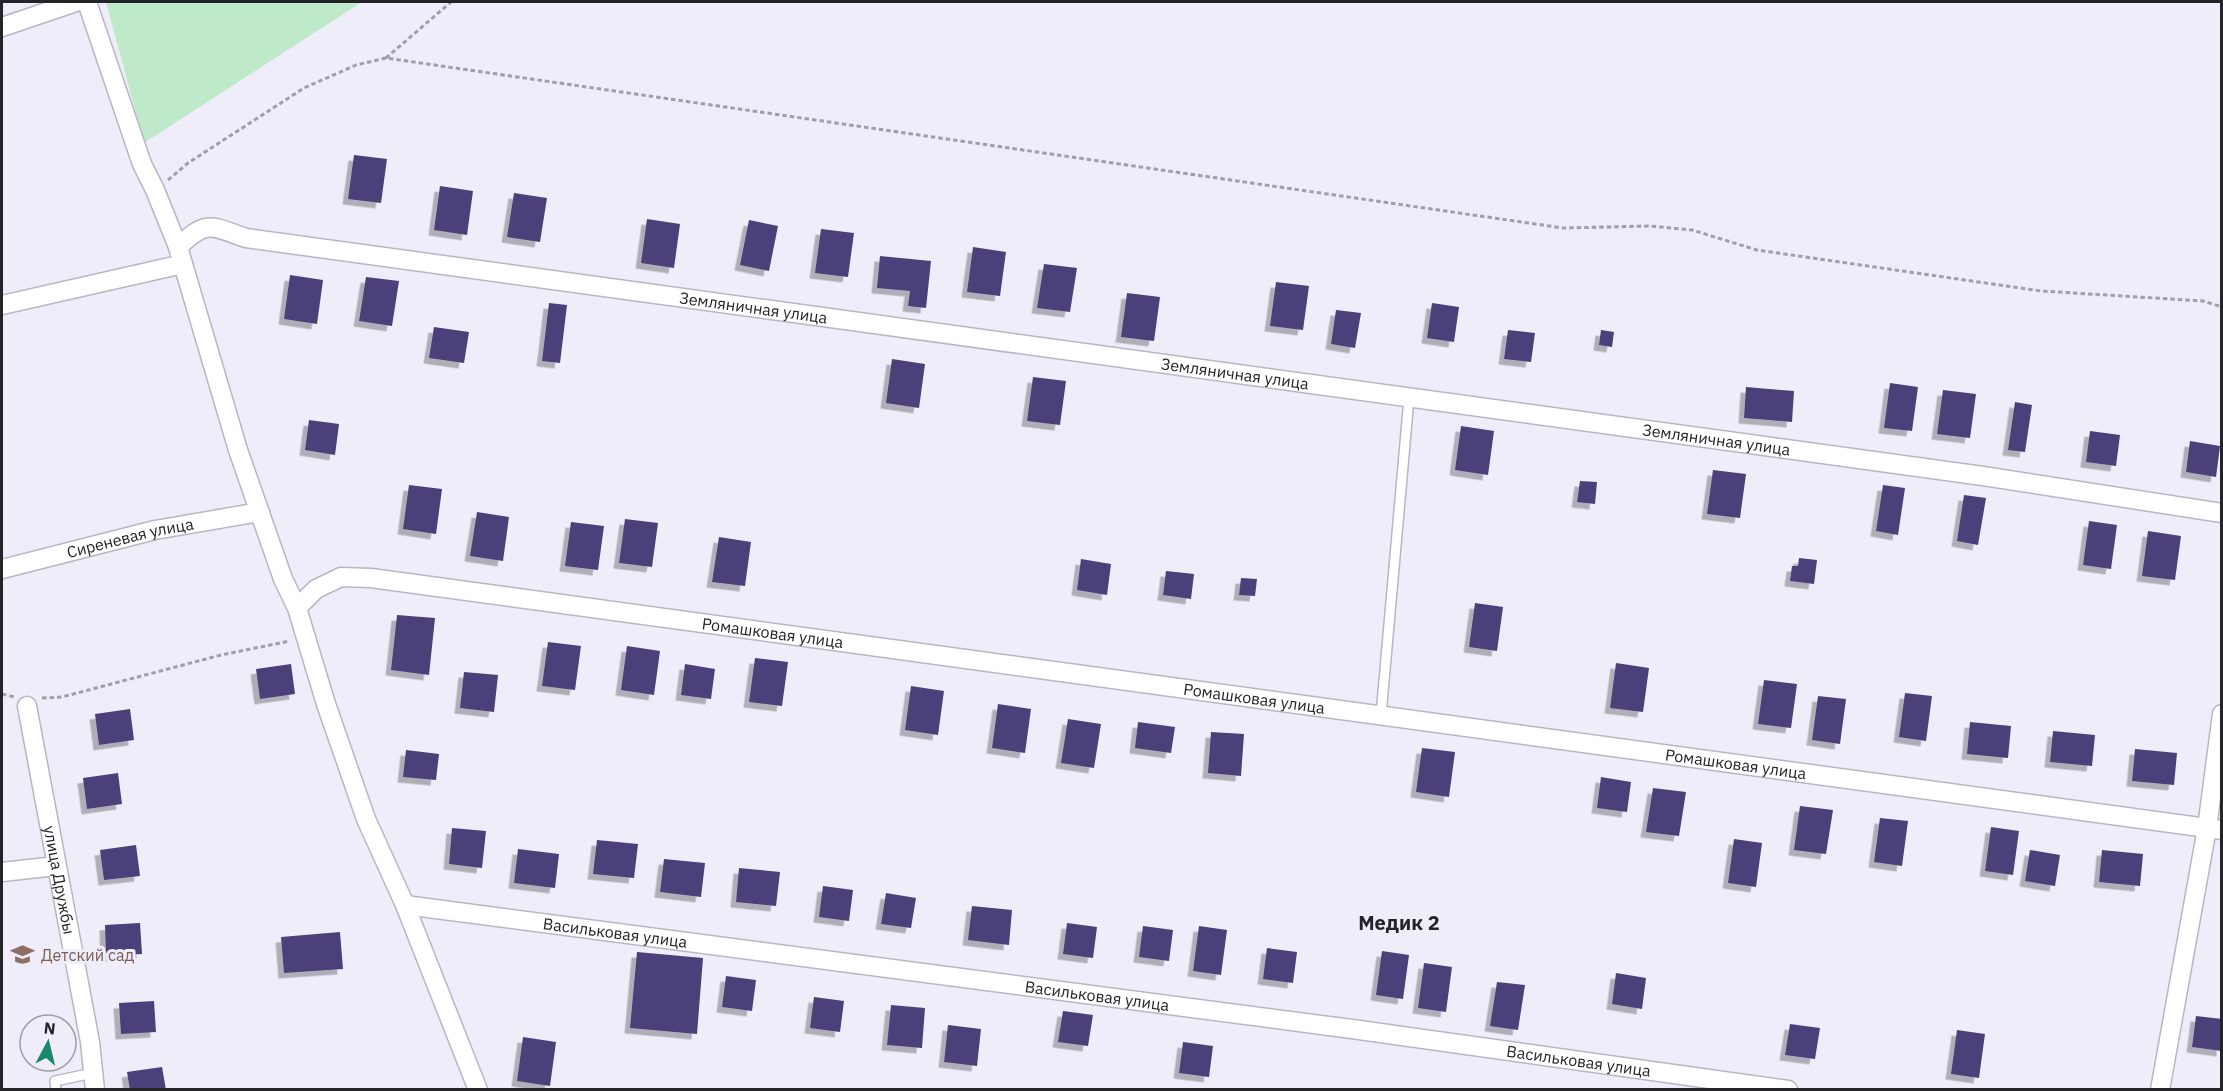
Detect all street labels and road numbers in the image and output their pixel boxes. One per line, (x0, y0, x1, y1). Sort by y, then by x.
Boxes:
street label: Земляничная улица (678, 287, 829, 328)
street label: Земляничная улица (1160, 353, 1311, 394)
street label: Земляничная улица (1641, 419, 1792, 460)
street label: Сиреневая улица (65, 513, 196, 562)
street label: Ромашковая улица (701, 613, 845, 652)
street label: Ромашковая улица (1182, 679, 1327, 718)
street label: Ромашковая улица (1664, 744, 1808, 783)
street label: улица Дружбы (40, 824, 80, 936)
street label: Васильковая улица (542, 913, 689, 952)
street label: Васильковая улица (1024, 976, 1171, 1015)
street label: Васильковая улица (1505, 1041, 1653, 1081)

